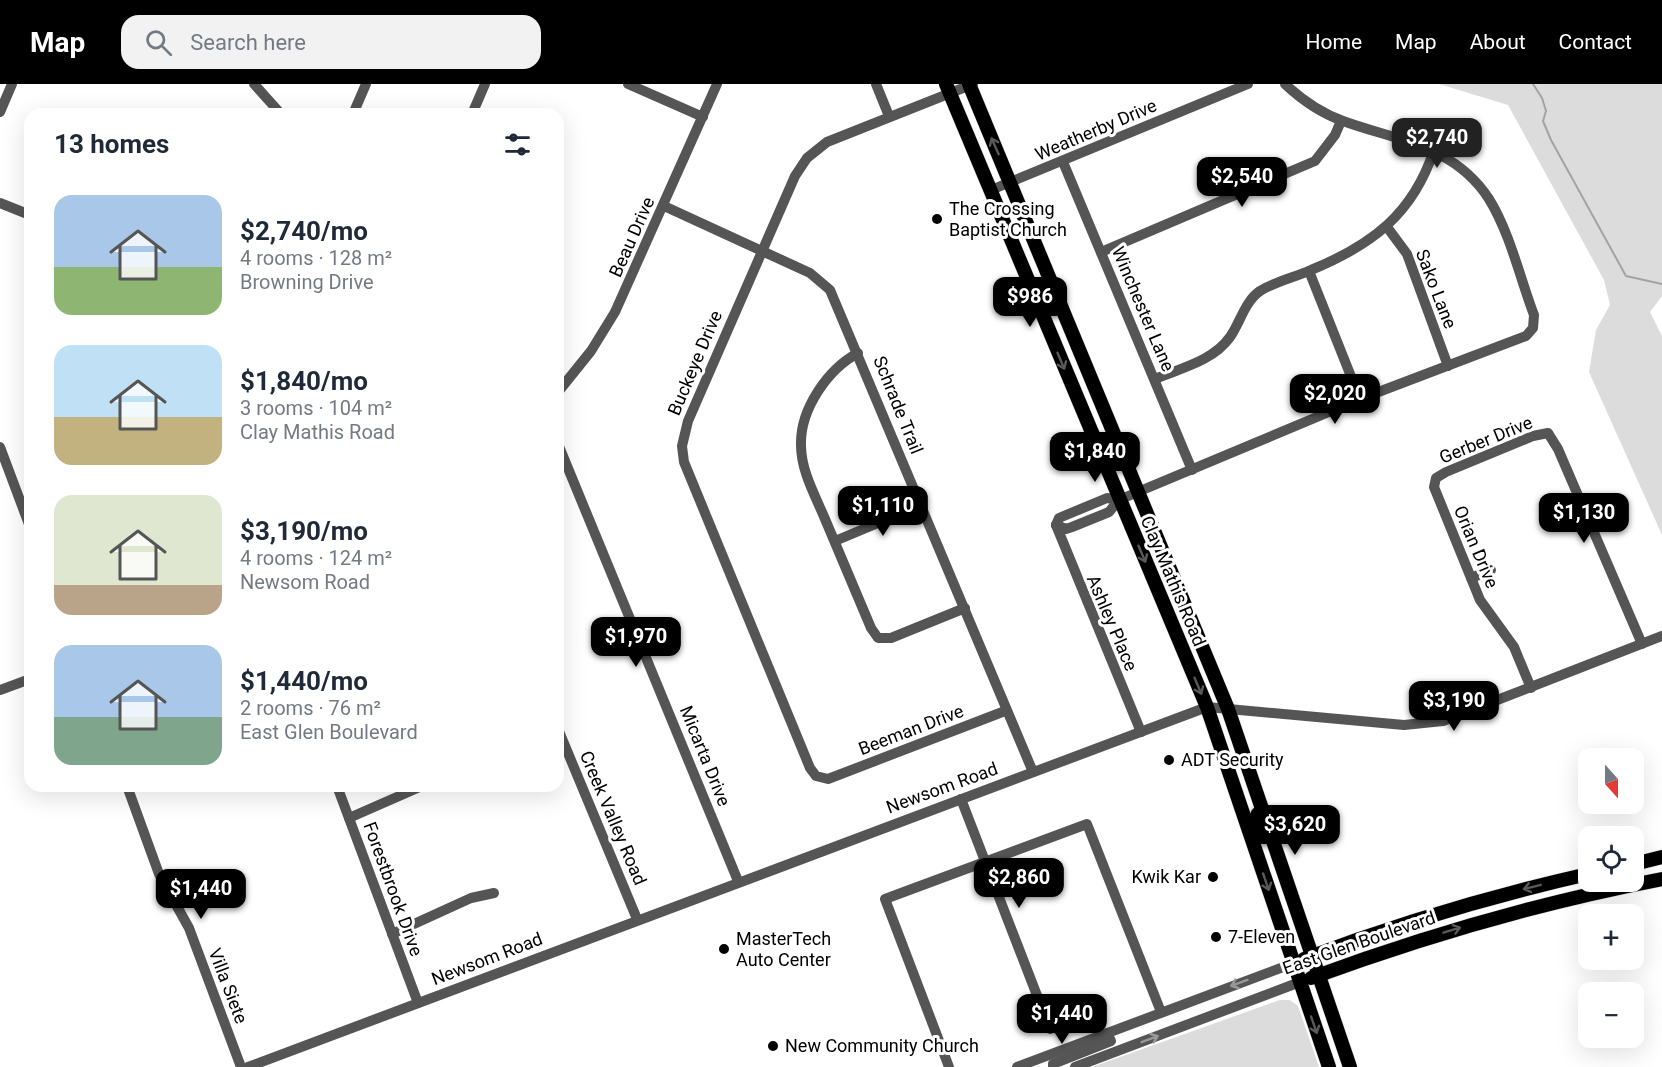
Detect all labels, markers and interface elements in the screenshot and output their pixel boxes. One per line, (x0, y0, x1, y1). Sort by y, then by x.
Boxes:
search box (121, 15, 541, 69)
text: Map (30, 26, 85, 59)
icon: search (142, 26, 175, 59)
text: Search here (190, 30, 306, 55)
text: Home (1306, 30, 1362, 54)
text: Map (1395, 30, 1437, 54)
text: About (1470, 30, 1526, 54)
text: Contact (1559, 30, 1632, 54)
street label: Weatherby Drive (1032, 94, 1160, 165)
pin: $2,740 (1388, 118, 1486, 169)
text: $2,740 (1406, 125, 1468, 149)
icon: filters (501, 128, 534, 161)
text: 13 homes (54, 129, 169, 159)
one-way arrow (989, 137, 1001, 155)
pin: $2,540 (1193, 157, 1291, 208)
text: $2,540 (1211, 164, 1273, 188)
street label: Beau Drive (605, 194, 659, 280)
place label: The Crossing Baptist Church (949, 198, 1067, 240)
marker: The Crossing Baptist Church (930, 212, 944, 226)
text: $2,740/mo (240, 216, 368, 246)
icon: home (102, 219, 174, 291)
street label: Winchester Lane (1108, 243, 1179, 374)
text: 4 rooms · 128 m² (240, 246, 392, 270)
street label: Sako Lane (1412, 246, 1461, 331)
text: Browning Drive (240, 270, 374, 294)
pin: $986 (994, 277, 1066, 328)
text: $986 (1007, 284, 1053, 308)
street label: Buckeye Drive (663, 307, 726, 418)
one-way arrow (1056, 351, 1067, 370)
street label: Schrade Trail (869, 353, 928, 457)
text: $1,840/mo (240, 366, 368, 396)
icon: home (102, 369, 174, 441)
pin: $2,020 (1286, 374, 1384, 425)
text: $2,020 (1304, 381, 1366, 405)
text: 3 rooms · 104 m² (240, 396, 392, 420)
street label: Gerber Drive (1436, 411, 1535, 468)
text: Clay Mathis Road (240, 420, 395, 444)
pin: $1,840 (1046, 432, 1144, 483)
text: $1,840 (1064, 439, 1126, 463)
pin: $1,110 (834, 486, 932, 537)
text: $1,110 (852, 493, 914, 517)
pin: $1,130 (1535, 493, 1633, 544)
text: $1,130 (1553, 500, 1615, 524)
street label: Orian Drive (1450, 502, 1503, 591)
street label: Clay Mathis Road (1137, 513, 1210, 649)
text: $3,190/mo (240, 516, 368, 546)
icon: home (102, 519, 174, 591)
one-way arrow (1137, 545, 1148, 563)
text: 4 rooms · 124 m² (240, 546, 392, 570)
text: Newsom Road (240, 570, 370, 594)
street label: Ashley Place (1083, 572, 1142, 674)
pin: $1,970 (587, 617, 685, 668)
text: $1,970 (605, 624, 667, 648)
text: $1,440/mo (240, 666, 368, 696)
icon: home (102, 669, 174, 741)
one-way arrow (1193, 676, 1204, 695)
pin: $3,190 (1405, 681, 1503, 732)
text: $3,190 (1423, 688, 1485, 712)
text: 2 rooms · 76 m² (240, 696, 381, 720)
street label: Beeman Drive (855, 700, 966, 759)
street label: Micarta Drive (676, 703, 735, 809)
text: East Glen Boulevard (240, 720, 418, 744)
street label: Creek Valley Road (576, 748, 651, 888)
north arrow (1578, 748, 1644, 814)
map controls (1578, 748, 1644, 1048)
place label: ADT Security (1181, 749, 1284, 770)
marker: ADT Security (1162, 753, 1176, 767)
street label: Newsom Road (883, 758, 1000, 817)
pin: $3,620 (1246, 805, 1344, 856)
text: $3,620 (1264, 812, 1326, 836)
street label: Forestbrook Drive (359, 819, 427, 959)
button: locate (1578, 826, 1644, 892)
pin: $2,860 (970, 858, 1068, 909)
text: $2,860 (988, 865, 1050, 889)
place label: Kwik Kar (1132, 866, 1201, 887)
pin: $1,440 (152, 869, 250, 920)
marker: Kwik Kar (1206, 870, 1220, 884)
one-way arrow (1261, 872, 1272, 891)
text: $1,440 (170, 876, 232, 900)
one-way arrow (1522, 882, 1541, 894)
button: + (1578, 904, 1644, 970)
street label: East Glen Boulevard (1280, 907, 1438, 978)
one-way arrow (1443, 924, 1462, 935)
place label: 7-Eleven (1228, 926, 1295, 947)
street label: Newsom Road (428, 928, 545, 989)
place label: MasterTech Auto Center (736, 928, 831, 970)
marker: 7-Eleven (1209, 930, 1223, 944)
marker: MasterTech Auto Center (717, 942, 731, 956)
street label: Villa Siete (205, 945, 252, 1026)
one-way arrow (1230, 979, 1249, 990)
button: − (1578, 982, 1644, 1048)
pin: $1,440 (1013, 994, 1111, 1045)
text: $1,440 (1031, 1001, 1093, 1025)
one-way arrow (1310, 1015, 1321, 1034)
one-way arrow (1140, 1033, 1158, 1044)
place label: New Community Church (785, 1035, 979, 1056)
marker: New Community Church (766, 1039, 780, 1053)

